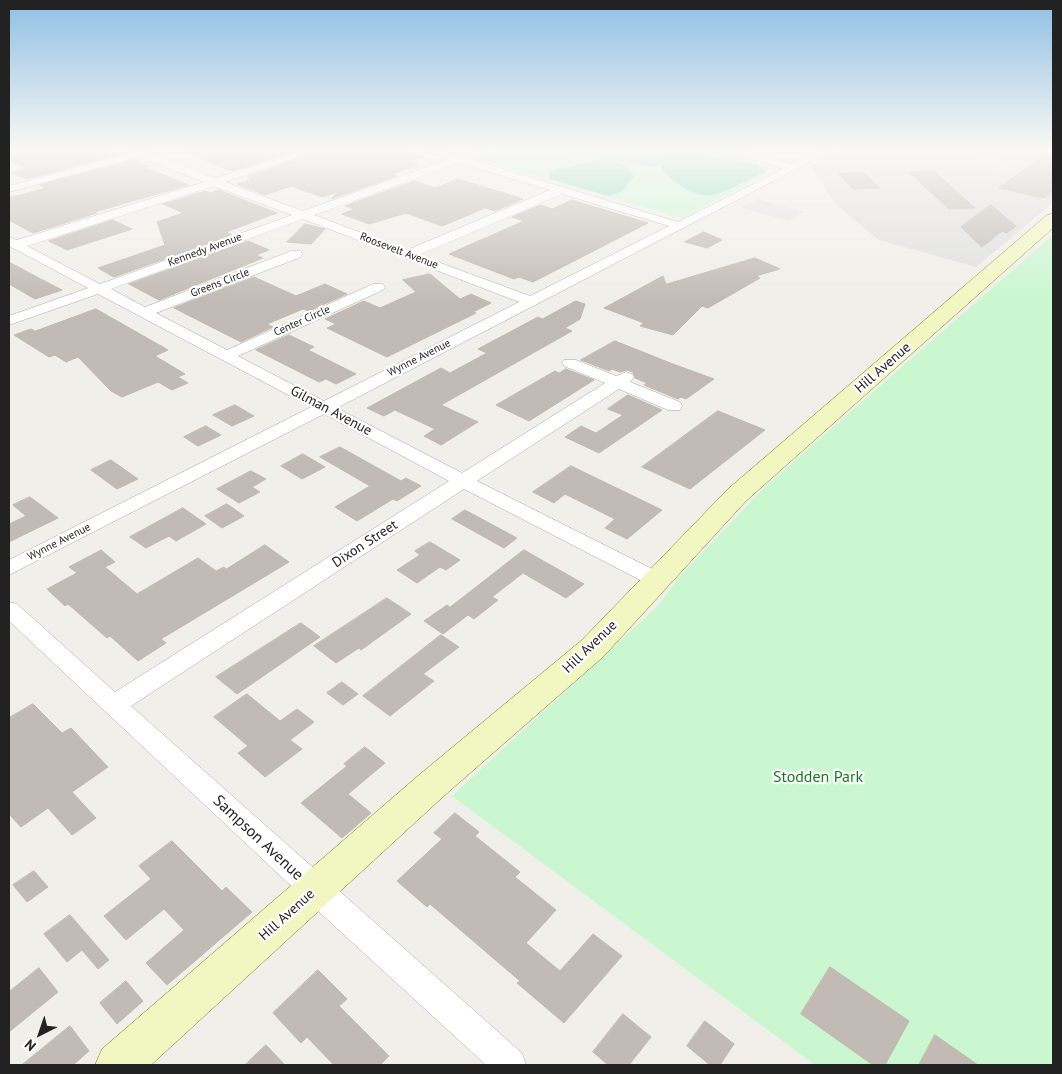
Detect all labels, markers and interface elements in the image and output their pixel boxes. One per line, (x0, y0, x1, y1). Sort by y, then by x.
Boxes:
street label: Roosevelt Avenue (358, 230, 440, 272)
street label: Kennedy Avenue (166, 231, 244, 269)
street label: Greens Circle (189, 266, 251, 300)
street label: Center Circle (272, 303, 332, 339)
street label: Wynne Avenue (385, 336, 453, 380)
street label: Hill Avenue (852, 339, 914, 397)
street label: Gilman Avenue (287, 382, 375, 440)
street label: Dixon Street (329, 517, 401, 571)
street label: Wynne Avenue (25, 520, 93, 564)
street label: Hill Avenue (559, 617, 621, 677)
park label: Stodden Park (773, 767, 863, 787)
street label: Sampson Avenue (209, 791, 307, 885)
street label: Hill Avenue (256, 886, 318, 944)
north arrow (15, 1009, 65, 1059)
text: N (21, 1036, 40, 1055)

